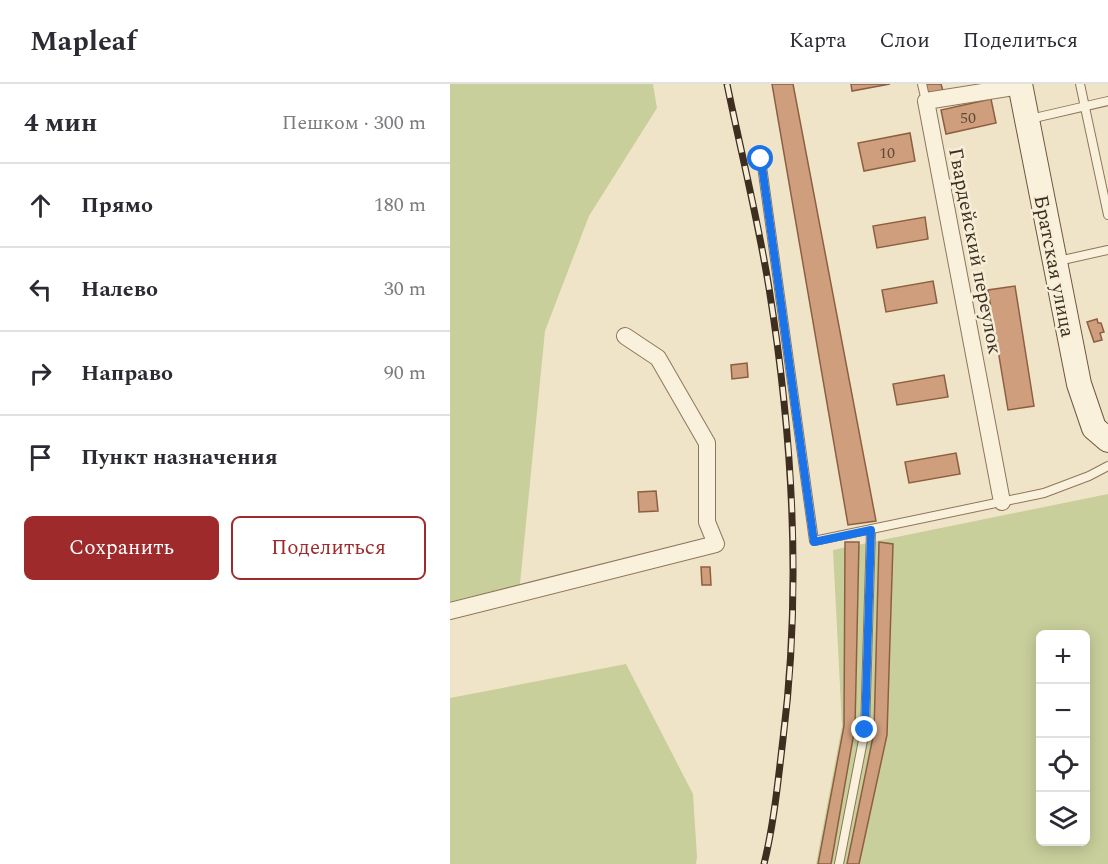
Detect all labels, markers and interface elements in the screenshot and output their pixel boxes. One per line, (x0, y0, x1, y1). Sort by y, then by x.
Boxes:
text: Mapleaf (30, 20, 137, 63)
text: Карта (789, 25, 846, 57)
text: Слои (879, 25, 930, 57)
text: Поделиться (963, 25, 1078, 57)
text: 4 мин (24, 103, 97, 143)
house number: 50 (960, 106, 976, 130)
text: Пешком · 300 m (282, 108, 426, 138)
house number: 10 (879, 141, 895, 165)
route start (747, 145, 773, 171)
street label: Гвардейский переулок (940, 145, 1010, 357)
icon: ahead (24, 189, 57, 222)
text: Прямо (81, 189, 153, 222)
text: 180 m (374, 190, 426, 220)
street label: Братская улица (1026, 193, 1083, 340)
icon: left (24, 273, 57, 306)
text: Налево (81, 273, 158, 306)
text: 30 m (384, 274, 426, 304)
icon: right (24, 357, 57, 390)
text: Направо (81, 357, 173, 390)
text: 90 m (384, 358, 426, 388)
icon: arrive (24, 441, 57, 474)
text: Пункт назначения (81, 441, 278, 474)
button: Сохранить (24, 516, 219, 580)
button: Поделиться (231, 516, 426, 580)
map controls (1036, 630, 1090, 846)
button: + (1036, 630, 1090, 684)
button: − (1036, 684, 1090, 738)
route end (851, 716, 877, 742)
button: locate (1036, 738, 1090, 792)
button: layers (1036, 792, 1090, 846)

